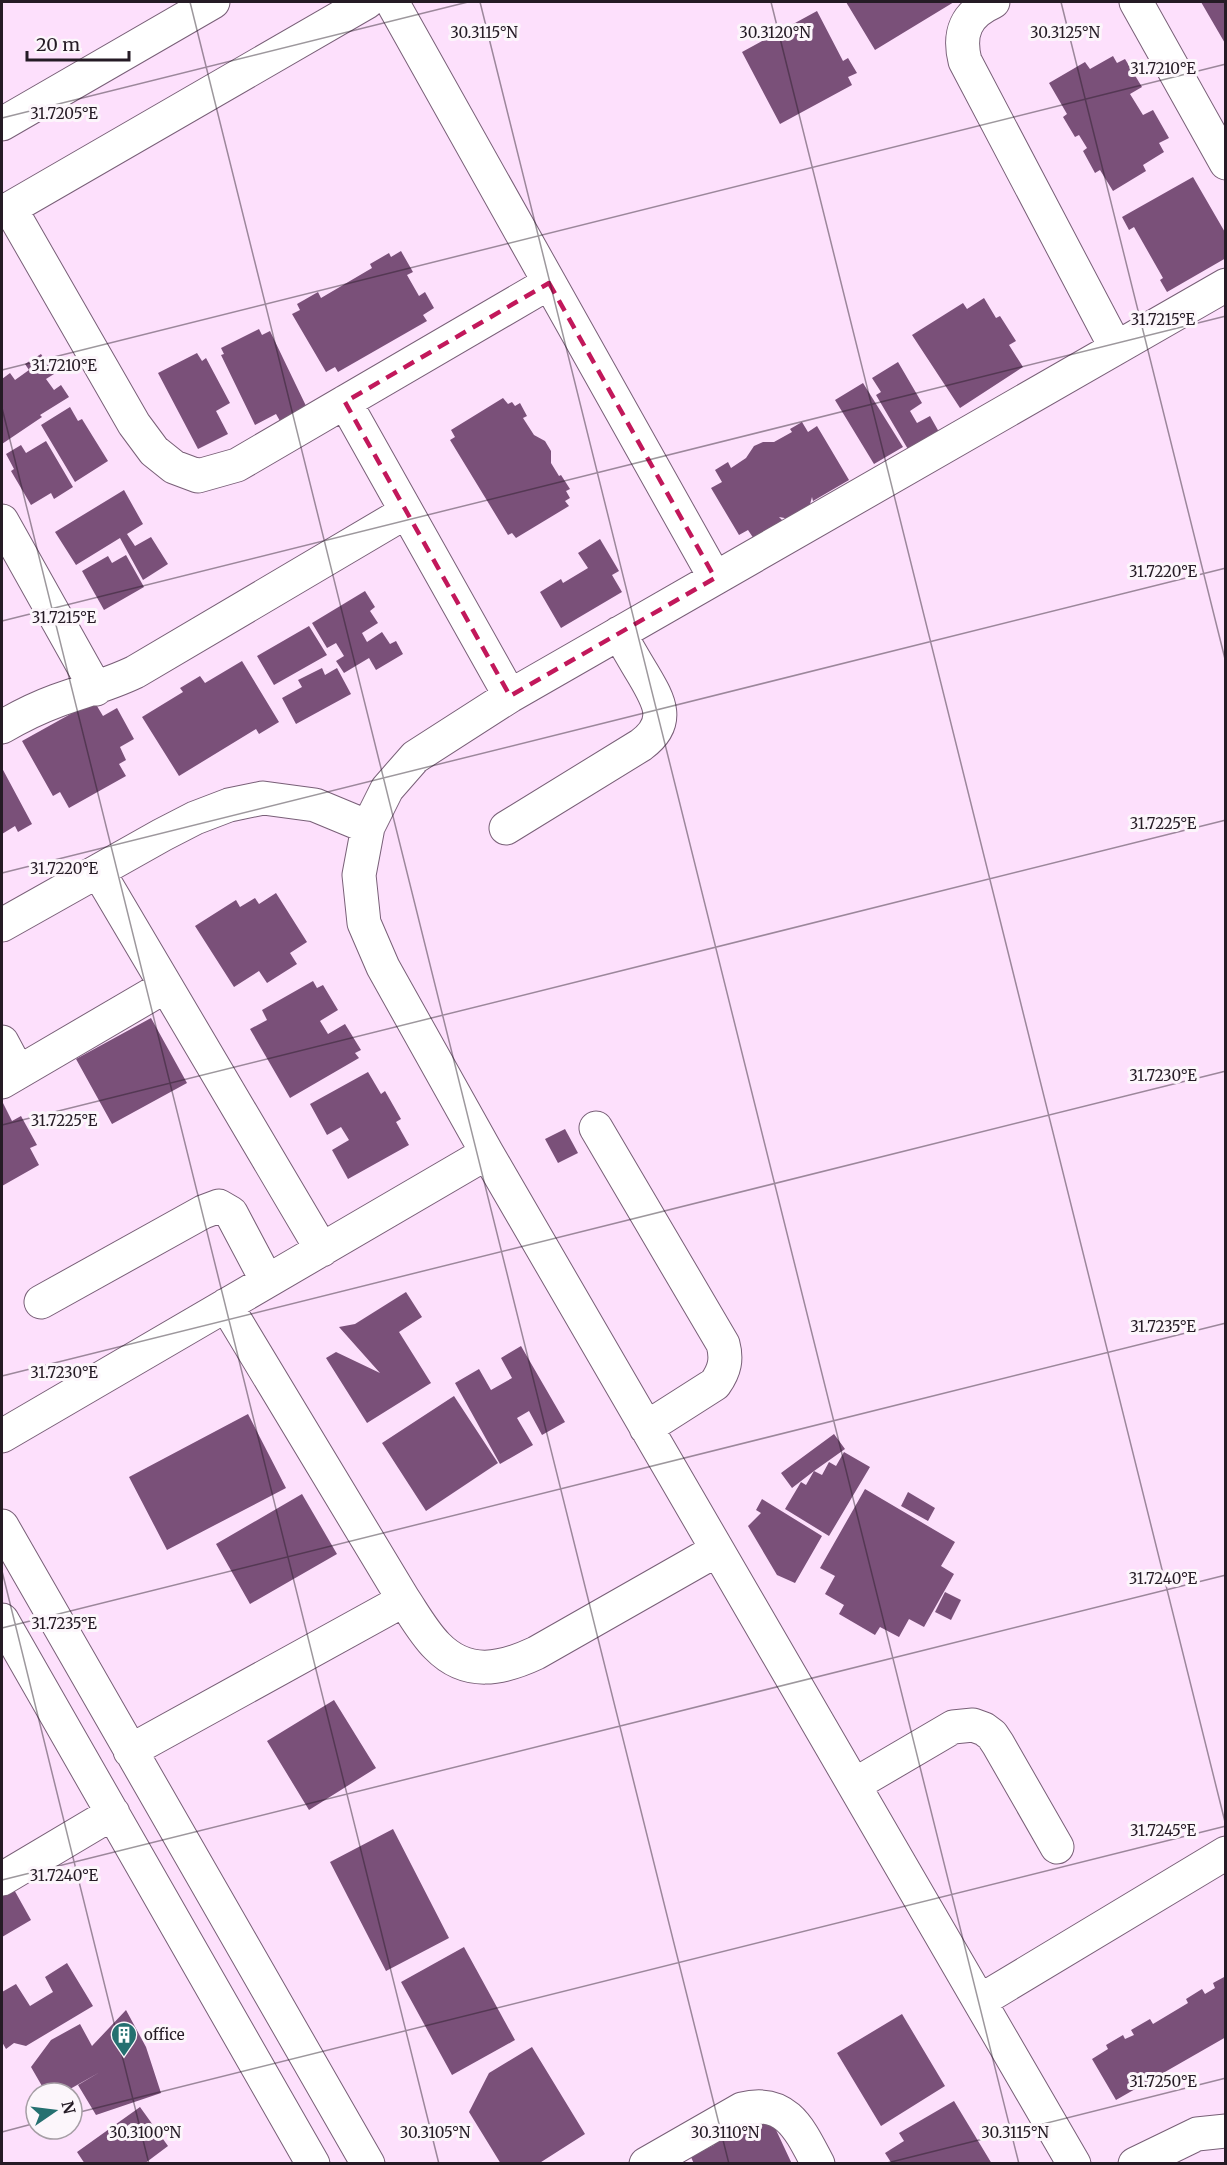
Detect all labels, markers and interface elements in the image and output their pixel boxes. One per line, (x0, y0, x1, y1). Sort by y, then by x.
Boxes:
text: 30.3115°N (450, 23, 518, 42)
text: 30.3120°N (739, 23, 811, 42)
text: 30.3125°N (1030, 23, 1100, 42)
scale bar (27, 24, 129, 62)
text: 20 m (36, 33, 80, 56)
text: 31.7210°E (1130, 59, 1196, 78)
text: 31.7205°E (30, 104, 98, 123)
text: 31.7215°E (1131, 310, 1196, 329)
text: 31.7210°E (31, 356, 97, 375)
text: 31.7220°E (1129, 562, 1197, 581)
text: 31.7215°E (32, 608, 97, 627)
text: 31.7225°E (1130, 814, 1197, 833)
text: 31.7220°E (30, 859, 98, 878)
text: 31.7230°E (1129, 1066, 1197, 1085)
text: 31.7225°E (31, 1111, 98, 1130)
text: 31.7235°E (1130, 1317, 1196, 1336)
text: 31.7230°E (30, 1363, 98, 1382)
text: 31.7240°E (1129, 1569, 1198, 1588)
text: 31.7235°E (31, 1614, 97, 1633)
text: 31.7245°E (1130, 1821, 1196, 1840)
text: 31.7240°E (30, 1866, 99, 1885)
building icon: office (109, 2020, 139, 2058)
place label: office (144, 2025, 185, 2044)
text: 31.7250°E (1129, 2072, 1197, 2091)
north arrow (24, 2081, 84, 2141)
text: N (57, 2099, 80, 2116)
text: 30.3100°N (109, 2123, 182, 2142)
text: 30.3105°N (400, 2123, 471, 2142)
text: 30.3110°N (691, 2123, 760, 2142)
text: 30.3115°N (981, 2123, 1049, 2142)

